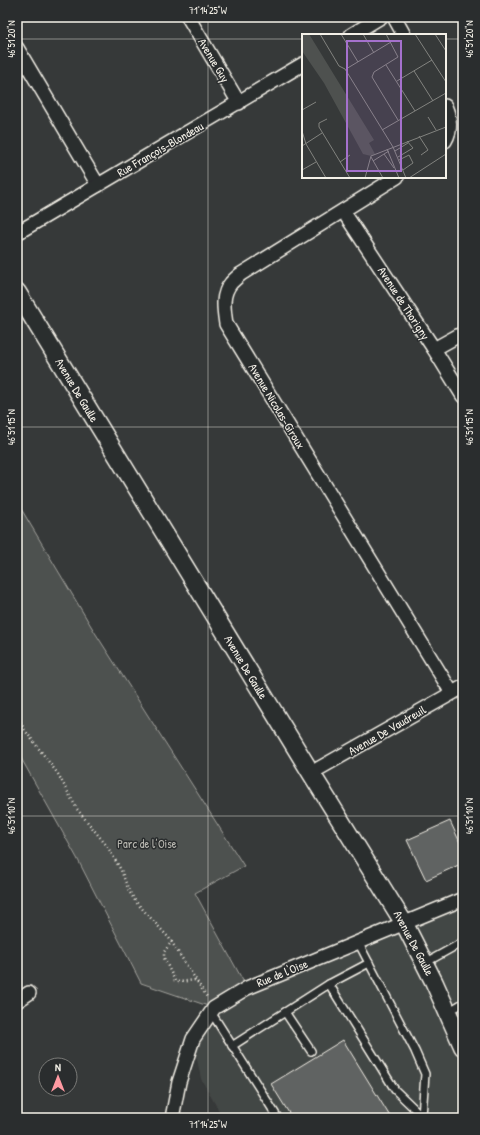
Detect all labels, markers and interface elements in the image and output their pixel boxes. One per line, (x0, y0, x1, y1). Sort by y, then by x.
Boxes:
text: 71°14'25"W (189, 4, 228, 17)
text: 46°51'20"N (5, 20, 18, 58)
text: 46°51'20"N (463, 20, 476, 58)
inset map (302, 34, 446, 178)
street label: Avenue Guy (194, 35, 234, 85)
street label: Rue François-Blondeau (114, 117, 206, 181)
street label: Avenue de Thorigny (374, 263, 434, 343)
street label: Avenue De Gaulle (51, 355, 103, 425)
street label: Avenue Nicolas-Giroux (245, 360, 309, 452)
text: 46°51'15"N (5, 409, 18, 445)
text: 46°51'15"N (463, 409, 476, 445)
street label: Avenue De Gaulle (220, 632, 272, 702)
street label: Avenue De Vaudreuil (345, 700, 430, 759)
text: 46°51'10"N (5, 798, 18, 834)
text: 46°51'10"N (463, 798, 476, 834)
park label: Parc de l’Oise (117, 835, 177, 852)
street label: Avenue De Gaulle (390, 907, 438, 979)
street label: Rue de l'Oise (254, 955, 310, 991)
north arrow (38, 1057, 78, 1097)
text: N (55, 1060, 61, 1074)
text: 71°14'25"W (189, 1118, 228, 1131)

